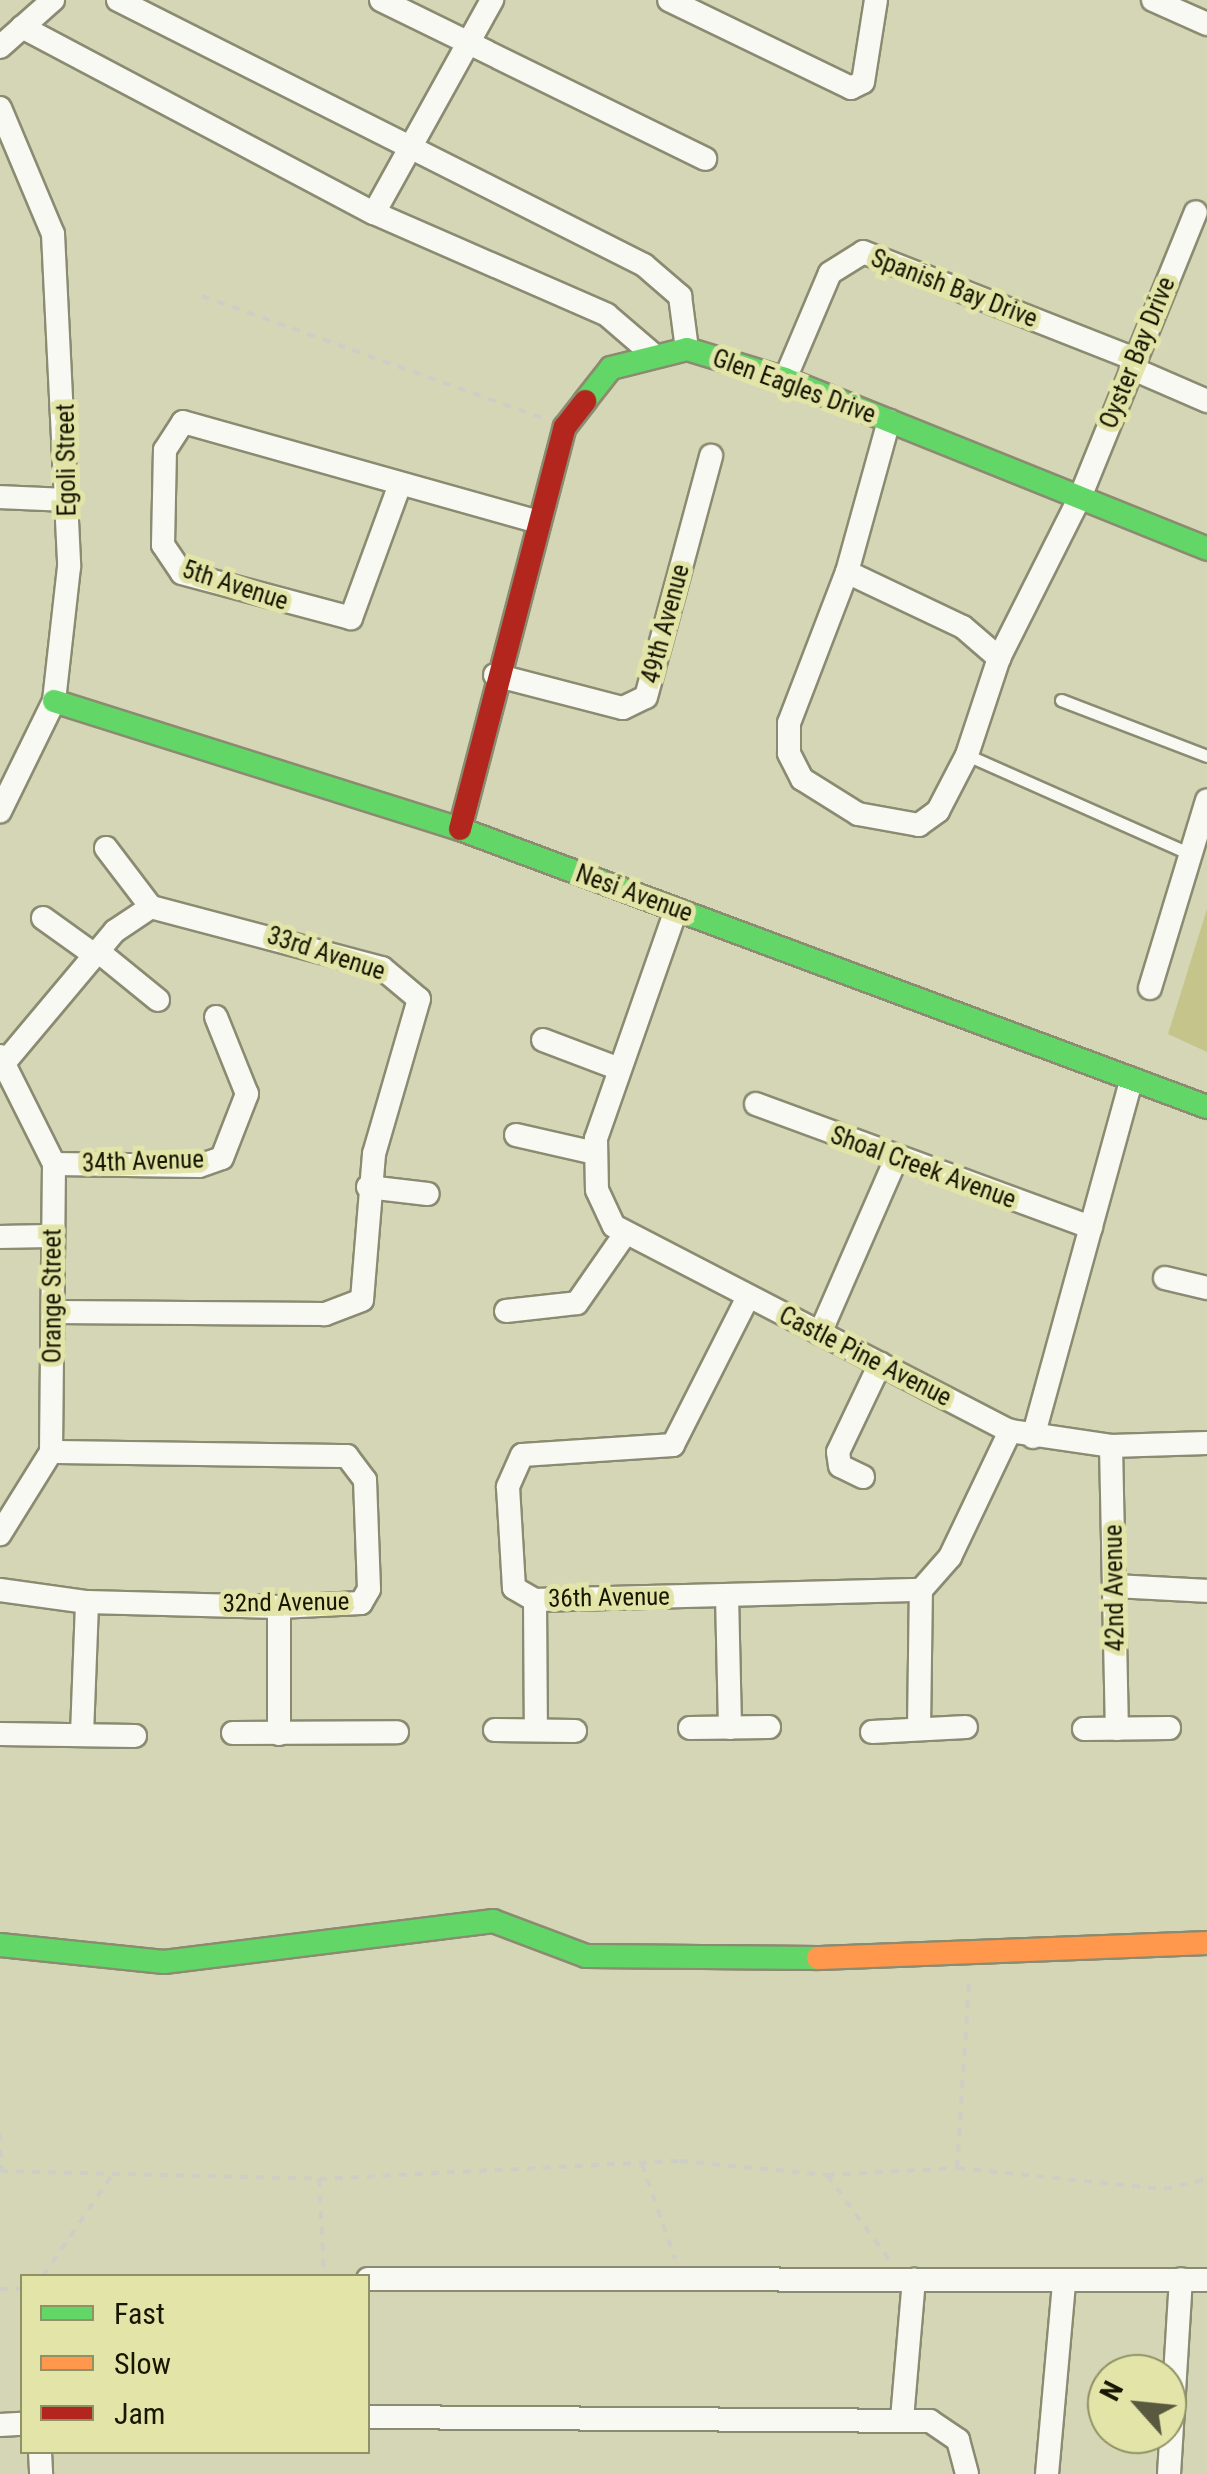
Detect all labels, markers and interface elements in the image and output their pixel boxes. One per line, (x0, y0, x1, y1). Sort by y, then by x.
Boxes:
street label: Spanish Bay Drive (867, 243, 1041, 335)
street label: Oyster Bay Drive (1094, 273, 1182, 433)
street label: Glen Eagles Drive (708, 344, 880, 430)
street label: Egoli Street (51, 403, 83, 517)
street label: 5th Avenue (178, 555, 292, 617)
street label: 49th Avenue (636, 561, 696, 687)
street label: Nesi Avenue (572, 859, 696, 929)
street label: 33rd Avenue (263, 921, 389, 987)
street label: Shoal Creek Avenue (826, 1121, 1020, 1215)
street label: 34th Avenue (82, 1145, 204, 1179)
street label: Orange Street (38, 1229, 68, 1363)
street label: Castle Pine Avenue (774, 1301, 956, 1413)
street label: 42nd Avenue (1099, 1524, 1131, 1652)
street label: 36th Avenue (548, 1582, 670, 1614)
street label: 32nd Avenue (222, 1587, 350, 1619)
legend (20, 2274, 370, 2454)
text: Fast (114, 2296, 165, 2331)
text: Slow (114, 2346, 171, 2381)
north arrow (1087, 2354, 1187, 2454)
text: N (1093, 2376, 1130, 2406)
text: Jam (114, 2396, 165, 2431)

